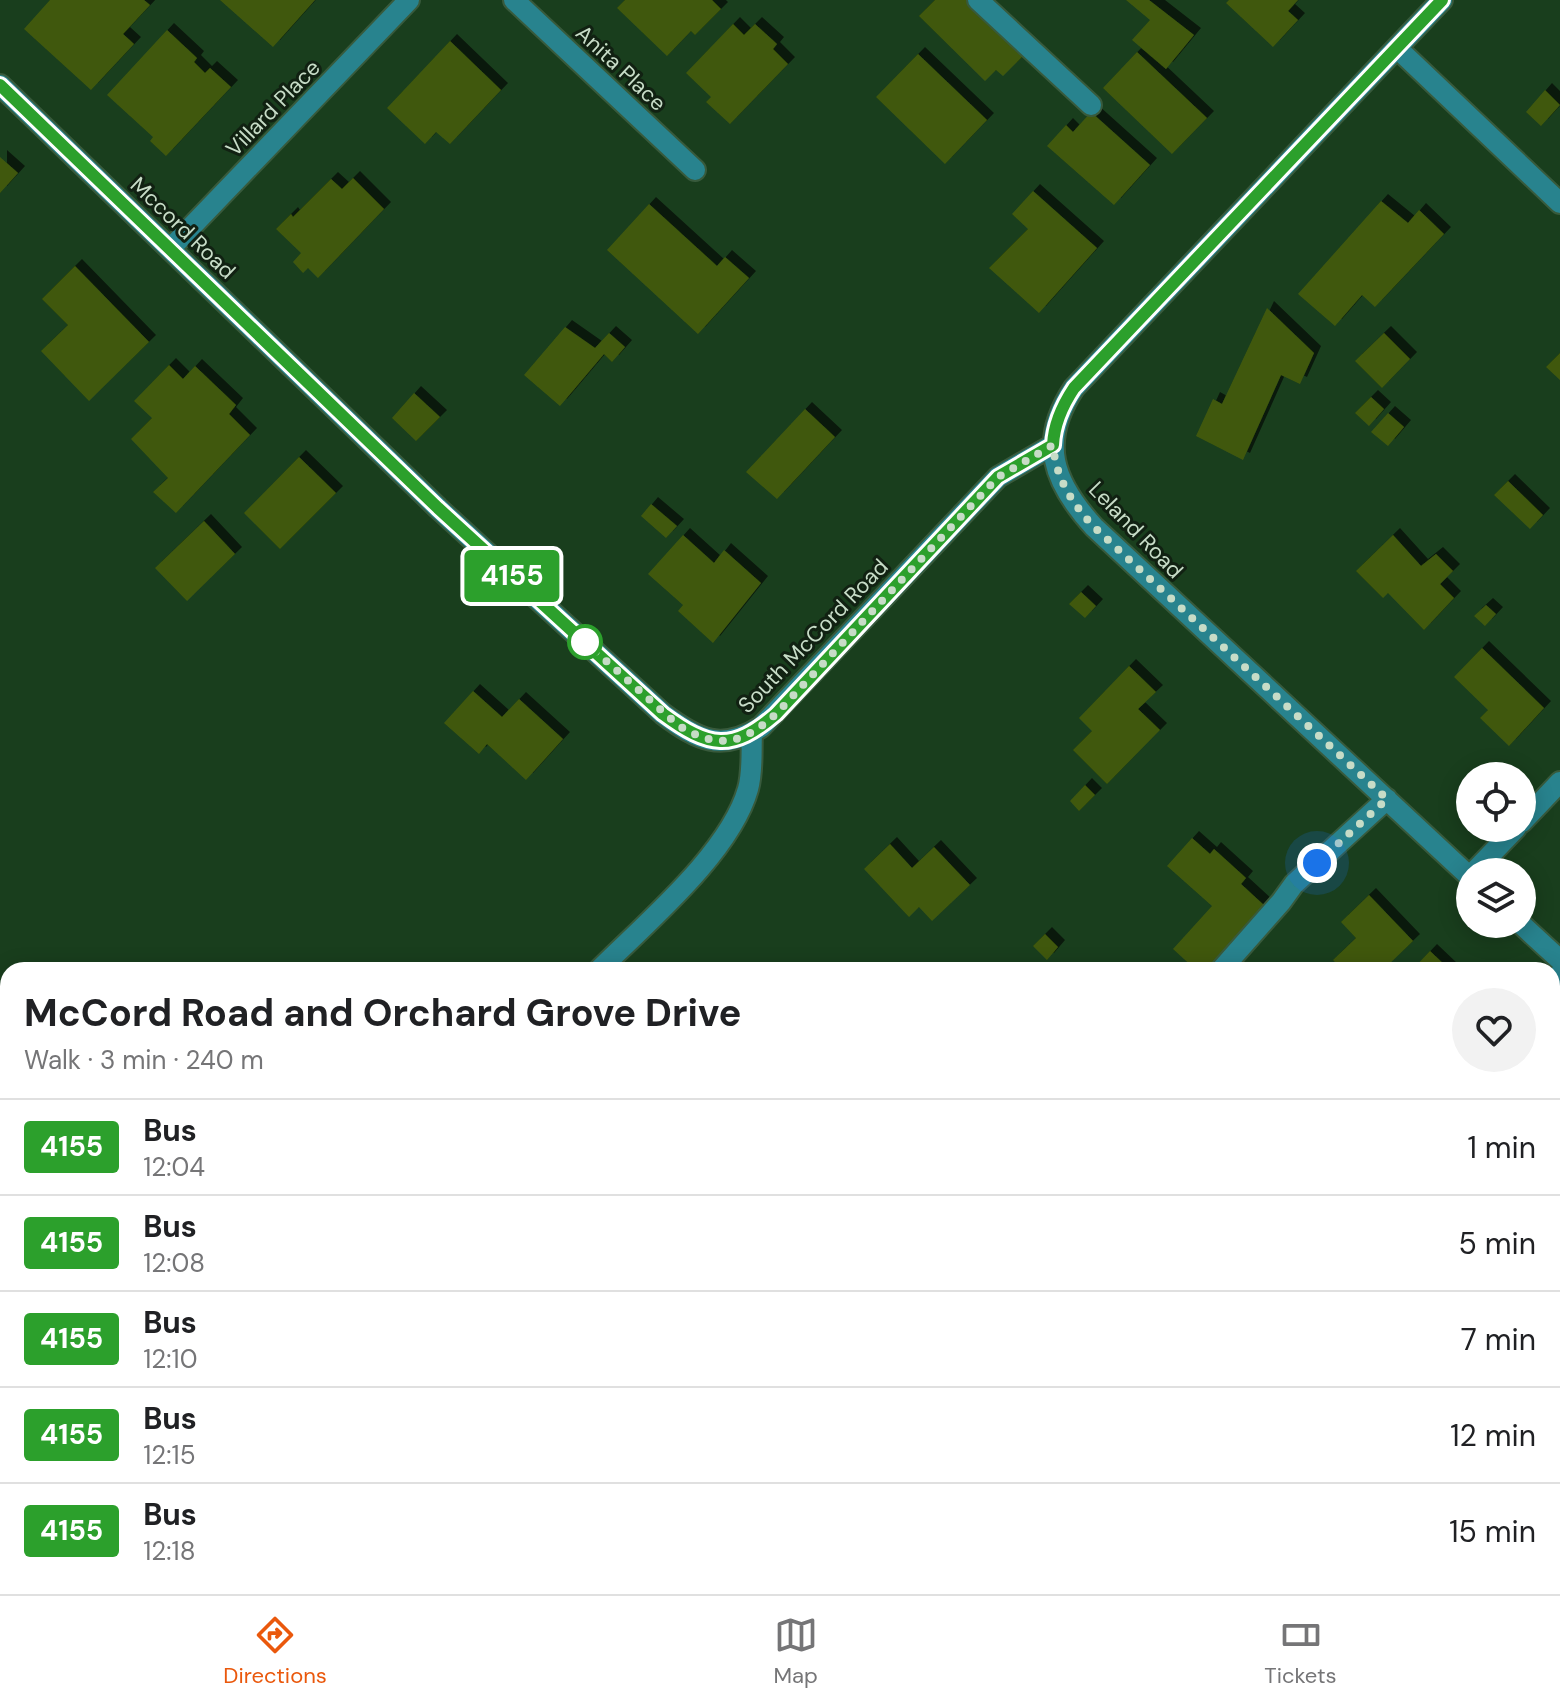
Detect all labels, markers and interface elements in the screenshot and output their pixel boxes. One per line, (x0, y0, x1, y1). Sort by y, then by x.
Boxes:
street label: Anita Place (570, 19, 672, 117)
street label: Villard Place (220, 53, 326, 163)
street label: Mccord Road (124, 171, 242, 285)
street label: Leland Road (1083, 475, 1189, 585)
line badge: 4155 (456, 550, 568, 602)
street label: South McCord Road (732, 553, 894, 719)
text: 4155 (480, 557, 544, 594)
unlabelled marker (568, 625, 602, 659)
map controls (1456, 762, 1536, 938)
button: locate (1456, 762, 1536, 842)
your location (1297, 843, 1337, 883)
button: layers (1456, 858, 1536, 938)
text: McCord Road and Orchard Grove Drive (24, 988, 741, 1038)
button: heart (1452, 988, 1536, 1072)
text: Walk · 3 min · 240 m (24, 1043, 264, 1077)
text: Bus (143, 1111, 197, 1150)
text: 4155 (40, 1128, 103, 1165)
text: 1 min (1468, 1128, 1536, 1167)
text: 12:04 (143, 1150, 205, 1184)
text: Bus (143, 1207, 197, 1246)
text: 4155 (40, 1224, 103, 1261)
text: 5 min (1459, 1224, 1536, 1263)
text: 12:08 (143, 1246, 205, 1280)
text: Bus (143, 1303, 197, 1342)
text: 4155 (40, 1320, 103, 1357)
text: 7 min (1461, 1320, 1536, 1359)
text: 12:10 (143, 1342, 197, 1376)
text: Bus (143, 1399, 197, 1438)
text: 4155 (40, 1416, 103, 1453)
text: 12 min (1450, 1416, 1536, 1455)
text: 12:15 (143, 1438, 196, 1472)
text: Bus (143, 1495, 197, 1534)
text: 4155 (40, 1512, 103, 1549)
text: 15 min (1449, 1512, 1536, 1551)
text: 12:18 (143, 1534, 196, 1568)
tab: Directions (223, 1613, 327, 1690)
tab: Map (773, 1613, 818, 1690)
tab: Tickets (1264, 1613, 1337, 1690)

